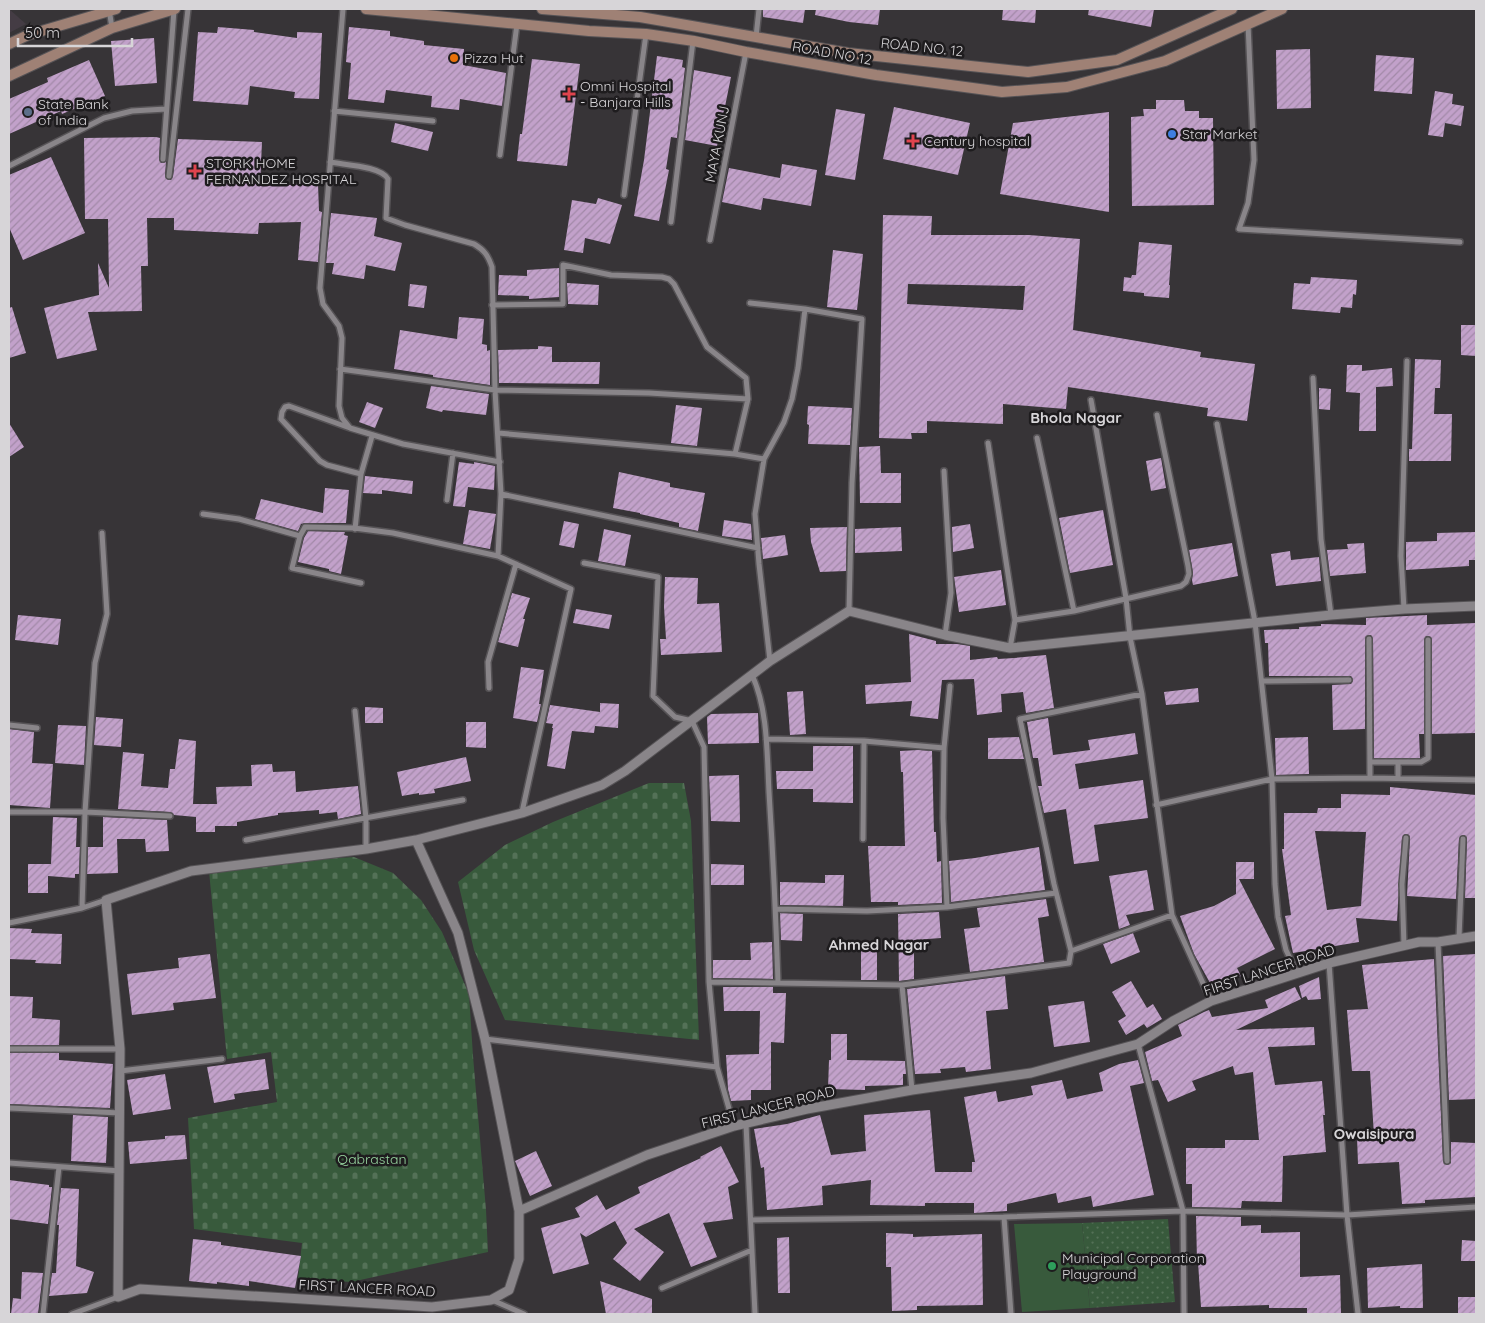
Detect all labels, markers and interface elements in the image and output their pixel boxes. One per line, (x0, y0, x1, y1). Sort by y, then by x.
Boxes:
scale bar (18, 15, 131, 47)
text: 50 m (25, 23, 60, 42)
street label: ROAD NO. 12 (880, 34, 964, 60)
street label: ROAD NO 12 (791, 37, 873, 69)
place label: Pizza Hut (464, 49, 524, 67)
marker: Pizza Hut (448, 52, 460, 64)
place label: Omni Hospital - Banjara Hills (580, 77, 671, 111)
marker: Omni Hospital - Banjara Hills (562, 87, 576, 101)
place label: State Bank of India (38, 95, 109, 129)
street label: MAYA KUNJ (701, 104, 733, 184)
marker: State Bank of India (22, 106, 34, 118)
place label: Star Market (1182, 125, 1258, 143)
marker: Star Market (1166, 128, 1178, 140)
place label: Century hospital (924, 132, 1030, 150)
marker: Century hospital (906, 134, 920, 148)
place label: STORK HOME FERNANDEZ HOSPITAL (206, 154, 357, 188)
marker: STORK HOME FERNANDEZ HOSPITAL (188, 164, 202, 178)
district label: Bhola Nagar (1030, 408, 1122, 427)
district label: Ahmed Nagar (829, 935, 930, 954)
street label: FIRST LANCER ROAD (1201, 940, 1337, 1000)
street label: FIRST LANCER ROAD (699, 1082, 837, 1132)
district label: Owaisipura (1334, 1124, 1414, 1143)
park label: Qabrastan (337, 1150, 407, 1168)
place label: Municipal Corporation Playground (1062, 1249, 1205, 1283)
marker: Municipal Corporation Playground (1046, 1260, 1058, 1272)
street label: FIRST LANCER ROAD (298, 1275, 436, 1301)

